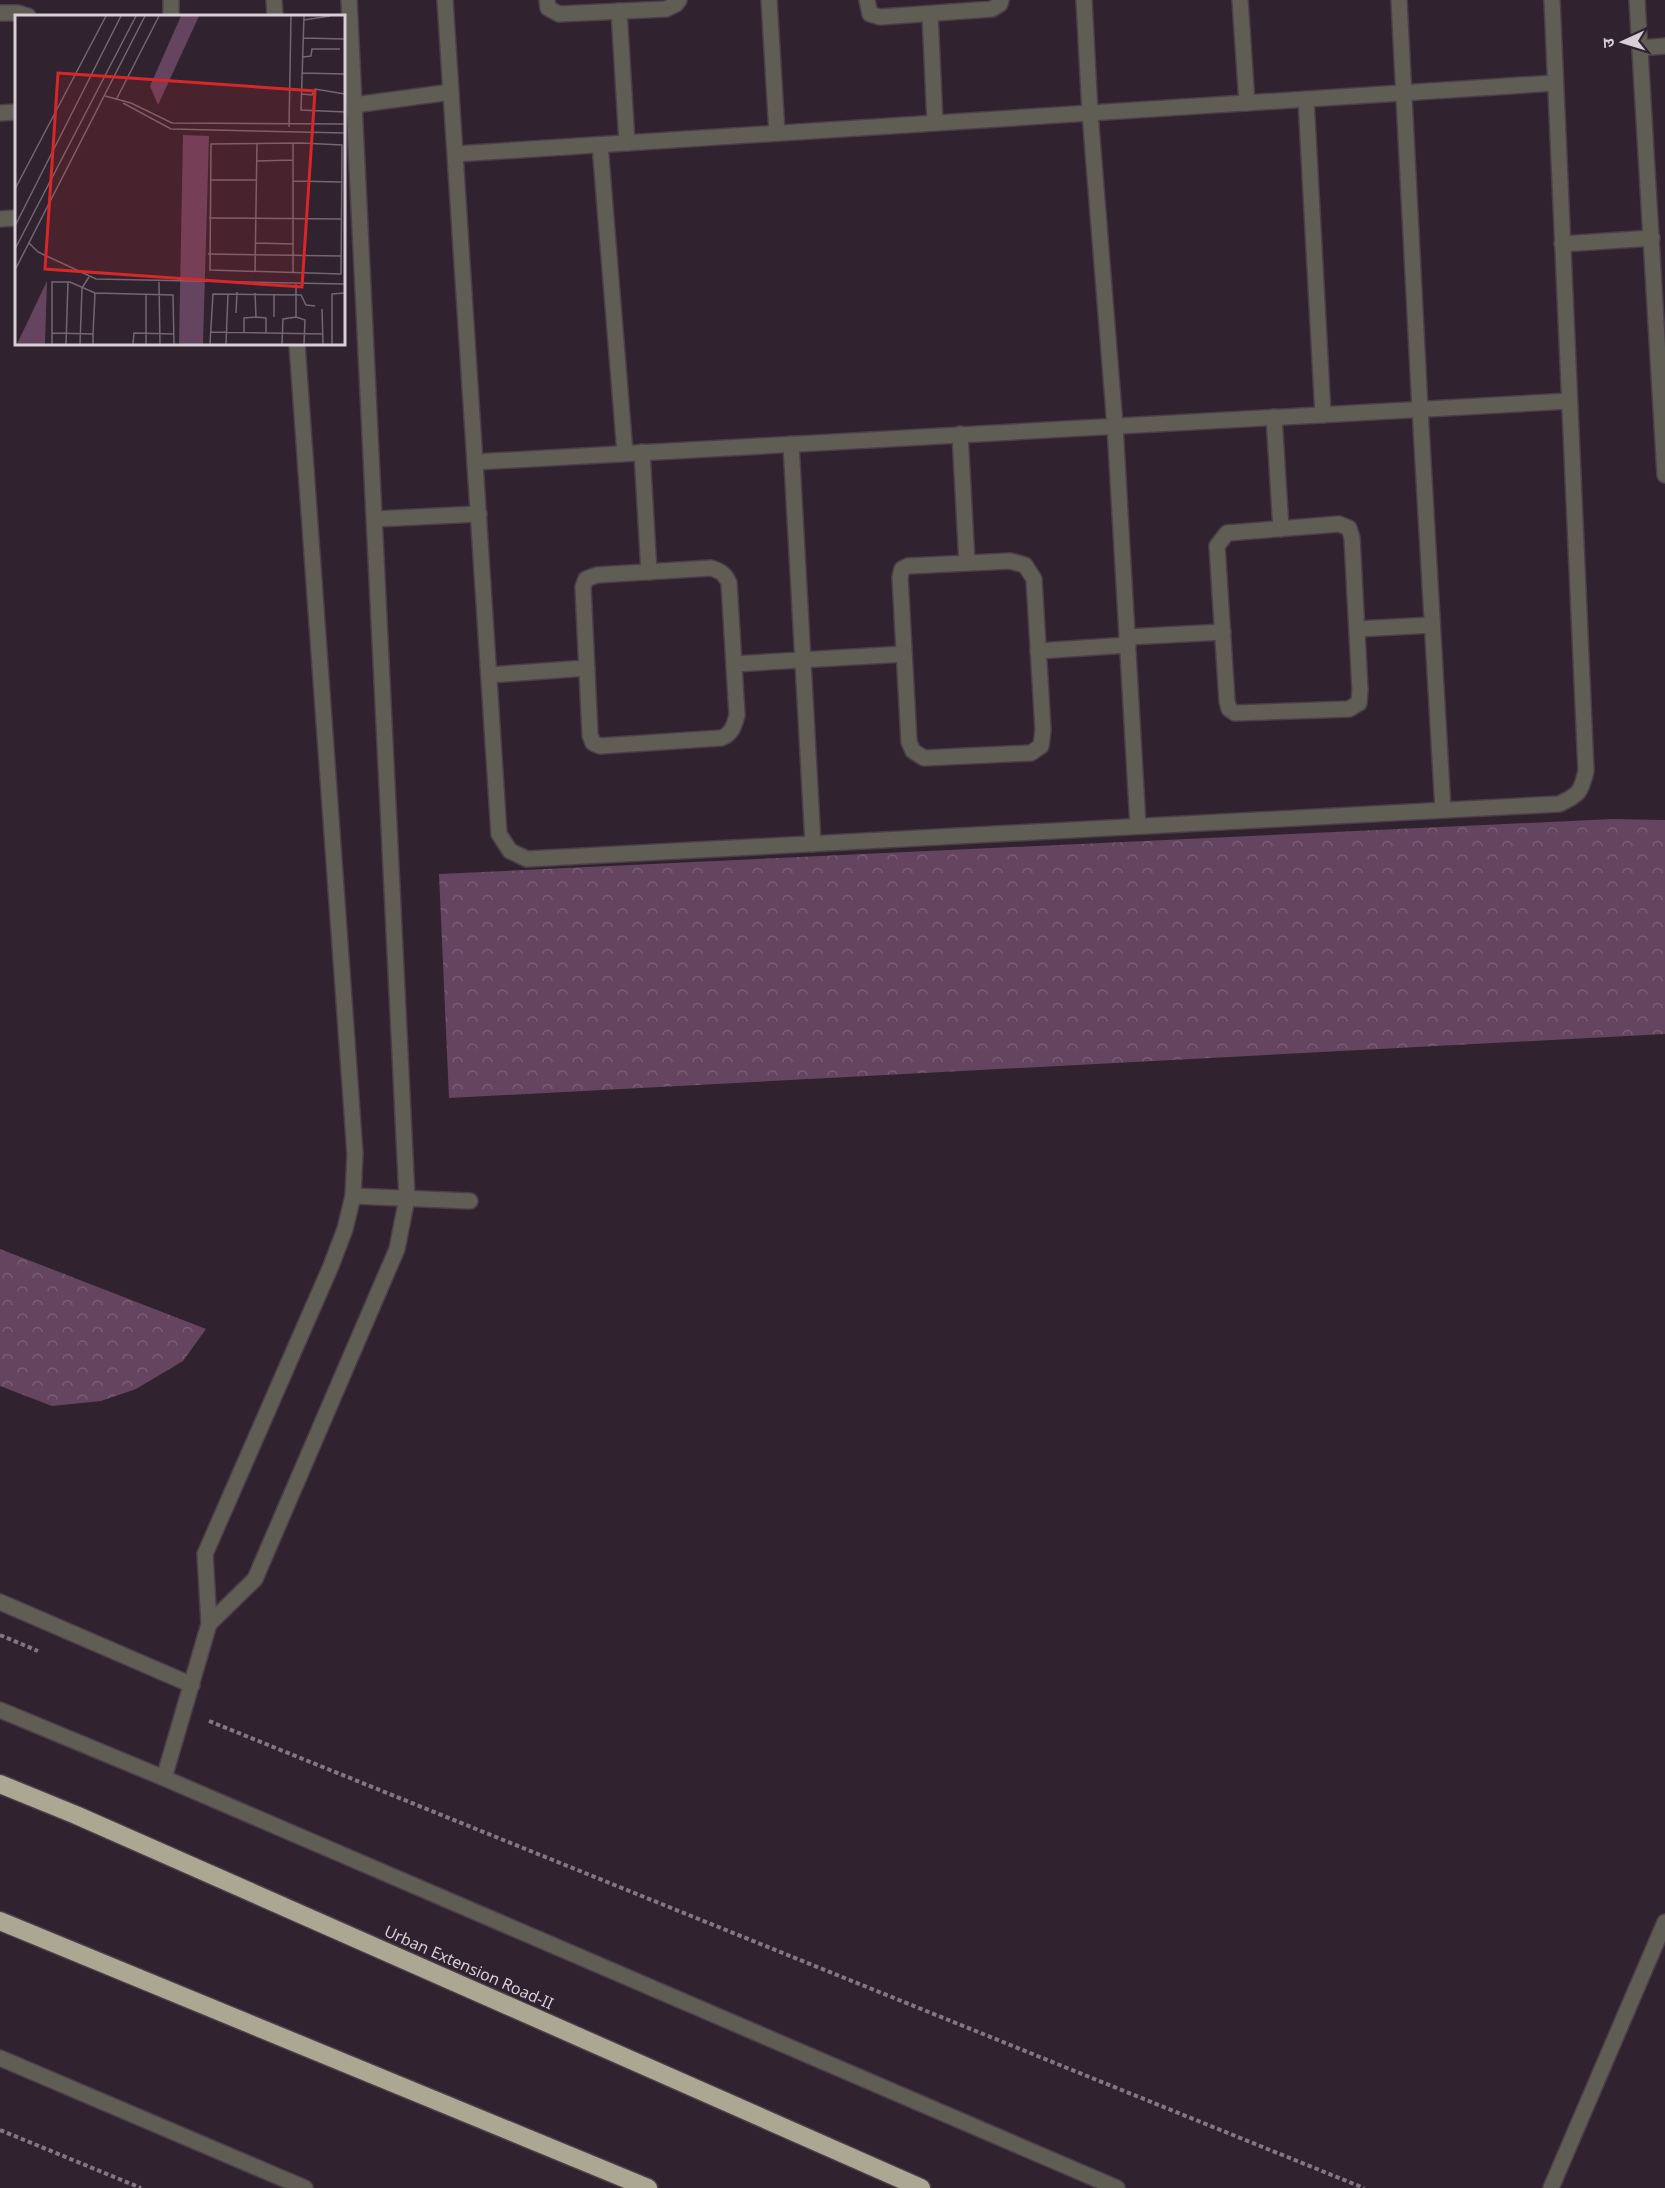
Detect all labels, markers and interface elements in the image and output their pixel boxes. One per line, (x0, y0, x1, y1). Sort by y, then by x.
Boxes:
north arrow (1593, 12, 1653, 72)
inset map (15, 15, 345, 345)
text: उ (1597, 37, 1619, 48)
street label: Urban Extension Road-II (381, 1920, 557, 2014)

